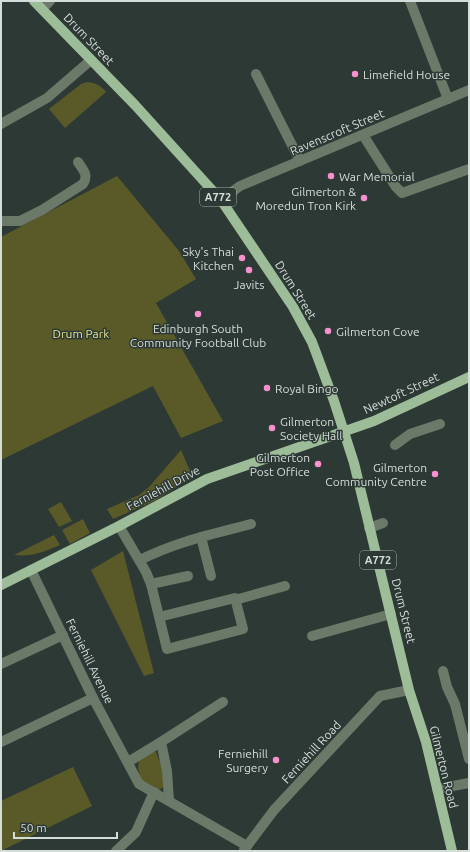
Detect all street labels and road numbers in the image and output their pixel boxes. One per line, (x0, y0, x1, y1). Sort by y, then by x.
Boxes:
street label: Drum Street (61, 11, 117, 68)
street label: Ravenscroft Street (288, 106, 386, 158)
road number: A772 (200, 188, 236, 206)
street label: Drum Street (273, 258, 319, 322)
street label: Newtoft Street (361, 370, 441, 416)
street label: Ferniehill Drive (124, 463, 202, 513)
road number: A772 (360, 551, 396, 569)
street label: Drum Street (390, 577, 418, 645)
street label: Ferniehill Avenue (64, 616, 116, 706)
street label: Ferniehill Road (279, 718, 343, 786)
street label: Gilmerton Road (427, 724, 461, 810)

